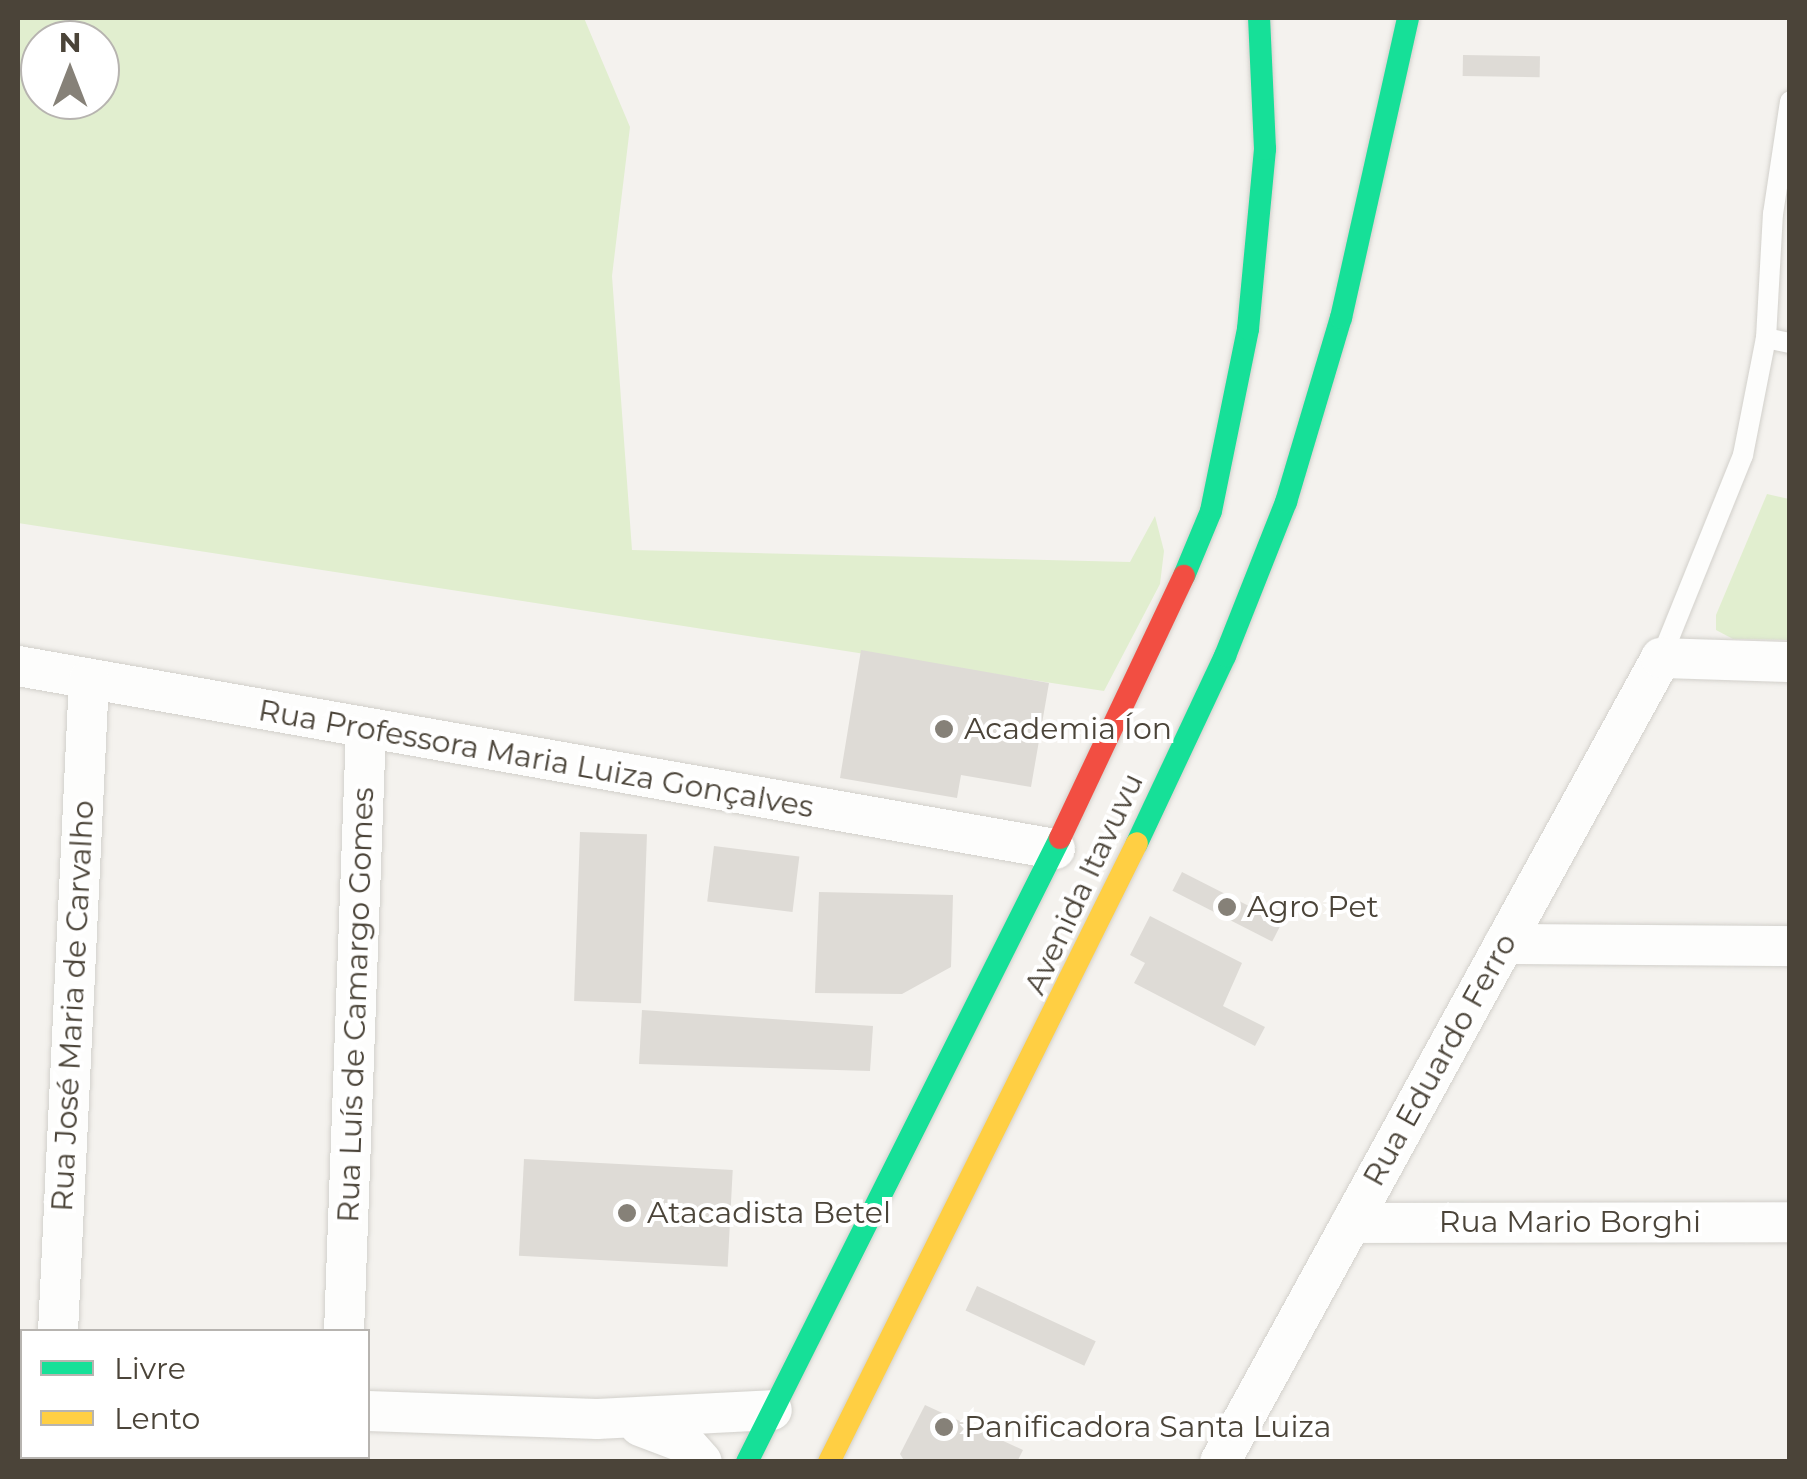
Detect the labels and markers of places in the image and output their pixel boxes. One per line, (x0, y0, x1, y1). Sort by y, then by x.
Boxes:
place label: Academia Íon (964, 711, 1172, 747)
marker: Academia Íon (933, 718, 955, 740)
place label: Agro Pet (1247, 889, 1379, 925)
marker: Agro Pet (1216, 896, 1238, 918)
place label: Atacadista Betel (647, 1195, 891, 1231)
marker: Atacadista Betel (616, 1202, 638, 1224)
place label: Panificadora Santa Luiza (964, 1409, 1332, 1445)
marker: Panificadora Santa Luiza (933, 1416, 955, 1438)

